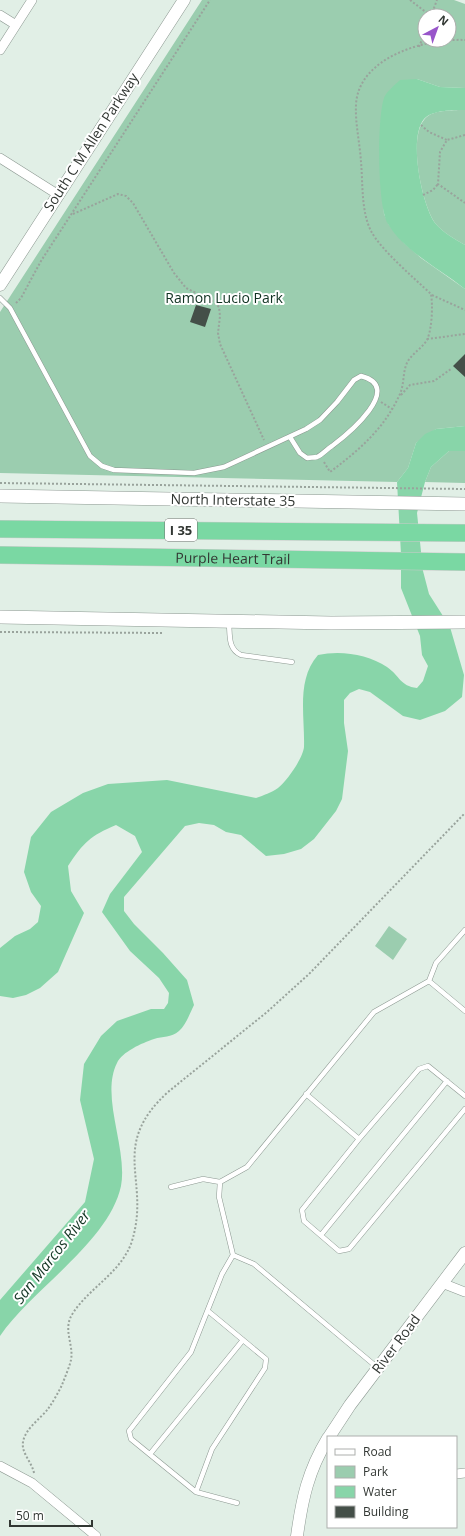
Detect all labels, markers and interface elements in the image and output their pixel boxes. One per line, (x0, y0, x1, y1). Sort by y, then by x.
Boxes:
north arrow (417, 8, 457, 48)
text: N (436, 11, 452, 29)
street label: South C M Allen Parkway (39, 68, 143, 215)
park label: Ramon Lucio Park (165, 288, 283, 307)
street label: North Interstate 35 (170, 489, 296, 510)
road number: I 35 (165, 519, 197, 541)
street label: Purple Heart Trail (175, 548, 291, 568)
water label: San Marcos River (8, 1205, 95, 1307)
street label: River Road (367, 1310, 424, 1377)
legend (327, 1436, 457, 1528)
text: Road (363, 1443, 392, 1460)
text: Park (363, 1463, 389, 1480)
text: Water (363, 1483, 397, 1500)
scale bar (10, 1502, 92, 1528)
text: Building (363, 1503, 409, 1520)
text: 50 m (16, 1507, 44, 1524)

